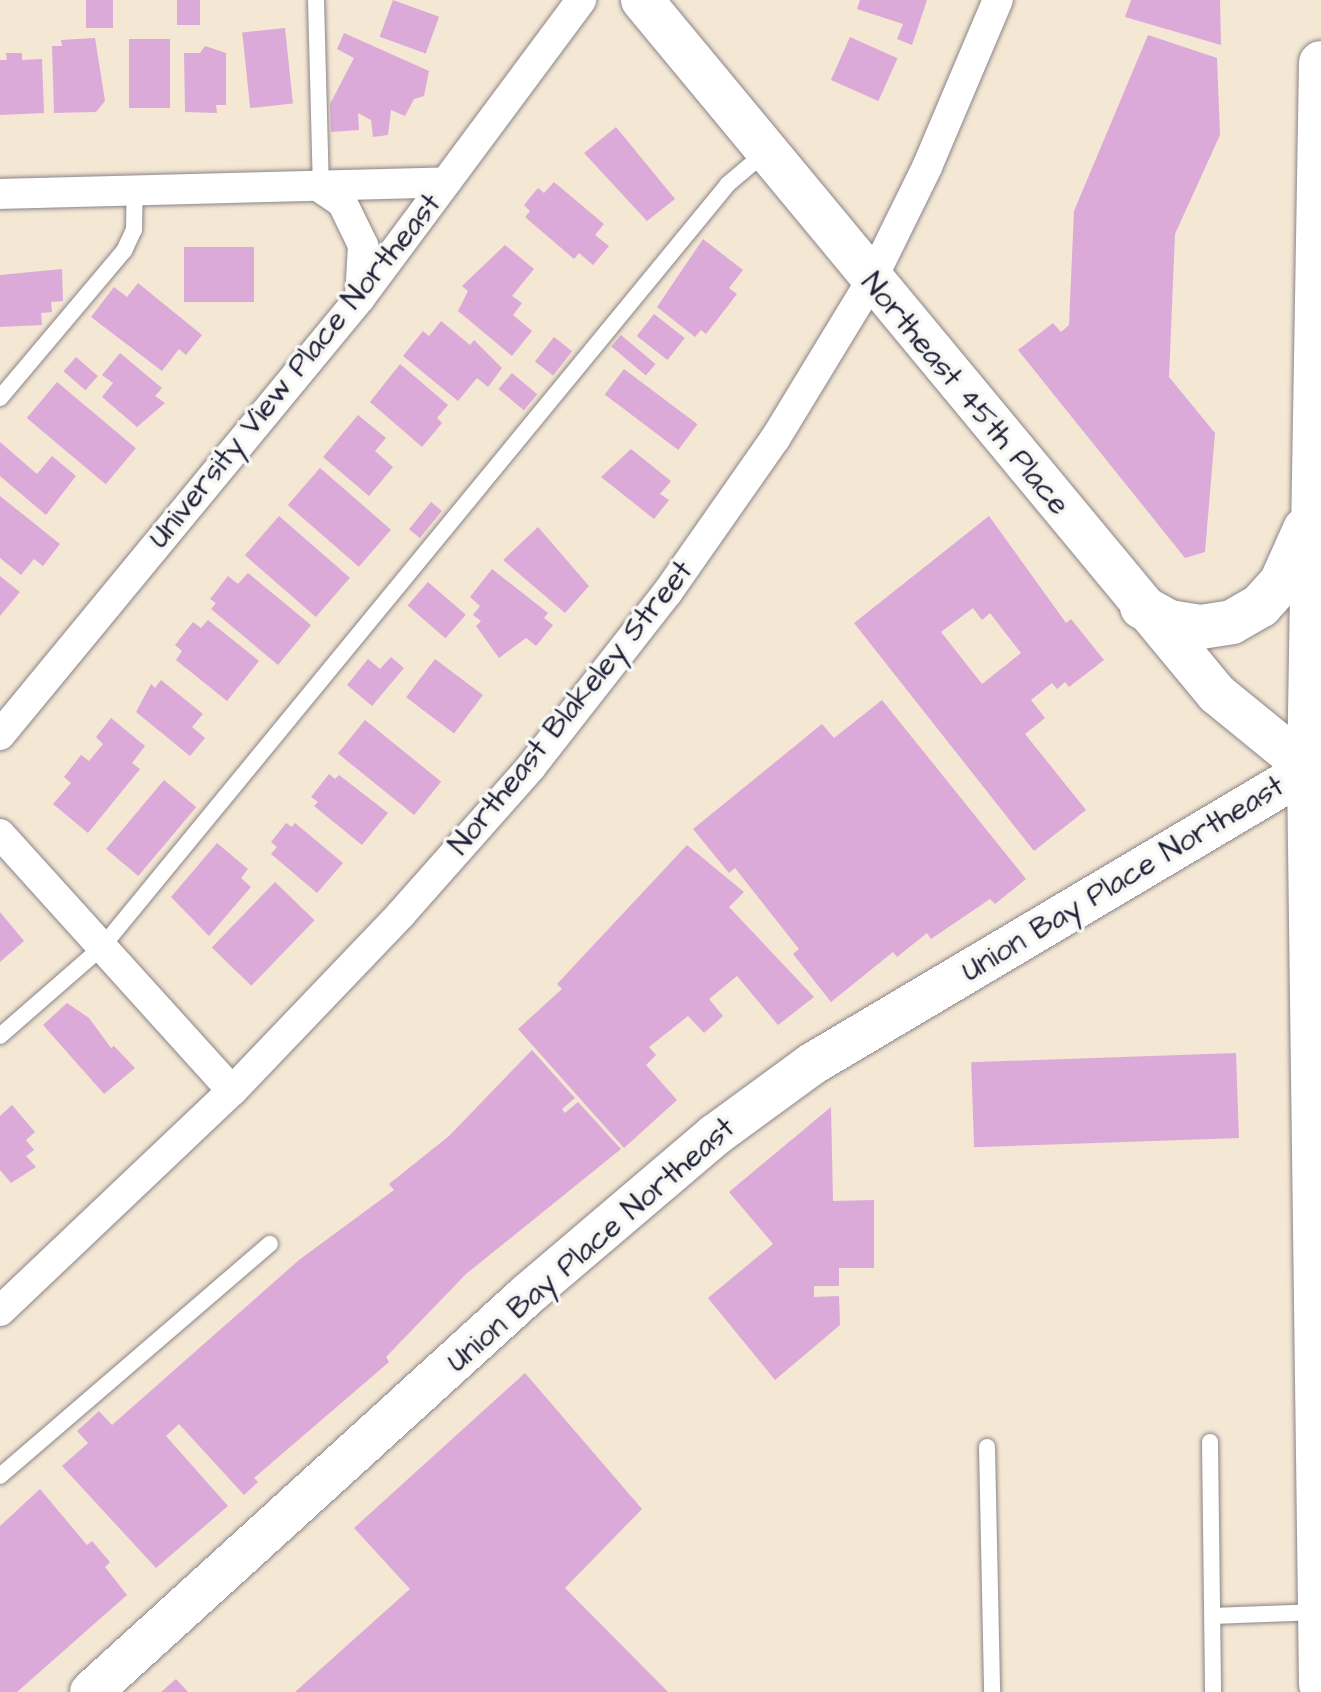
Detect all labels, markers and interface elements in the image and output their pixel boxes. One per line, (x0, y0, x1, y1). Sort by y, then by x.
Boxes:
street label: University View Place Northeast (141, 187, 449, 555)
street label: Northeast 45th Place (853, 266, 1077, 522)
street label: Northeast Blakeley Street (441, 554, 701, 862)
street label: Union Bay Place Northeast (955, 768, 1291, 990)
street label: Union Bay Place Northeast (440, 1110, 742, 1380)

